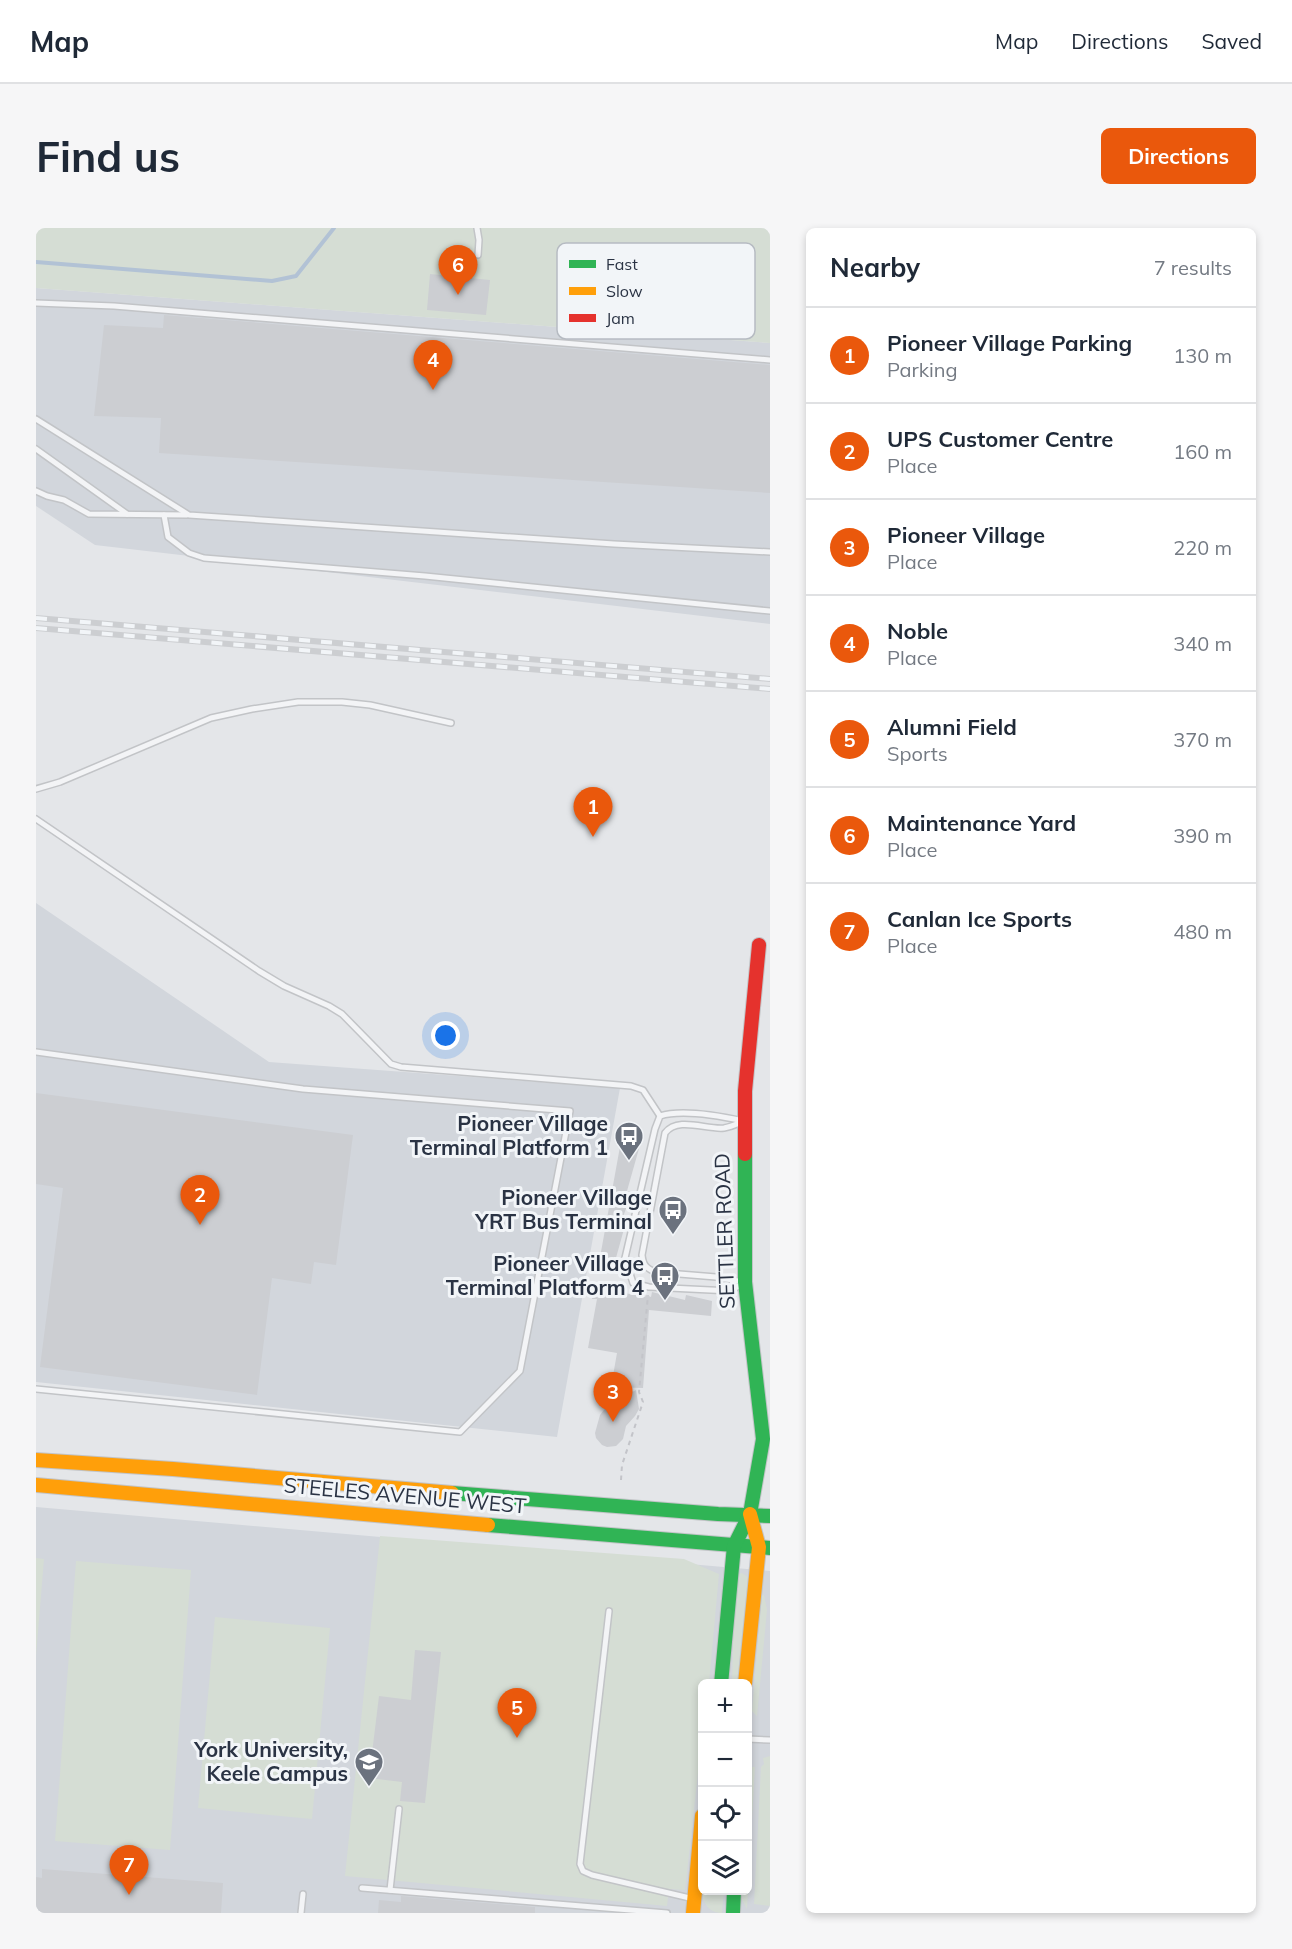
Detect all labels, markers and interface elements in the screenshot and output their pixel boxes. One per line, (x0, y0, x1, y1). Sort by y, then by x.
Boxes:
text: Map (30, 24, 89, 59)
text: Map (995, 28, 1038, 54)
text: Directions (1071, 28, 1168, 54)
text: Saved (1201, 28, 1262, 54)
button: Directions (1101, 128, 1256, 184)
text: Find us (36, 130, 180, 183)
legend (557, 243, 755, 339)
pin: 6 (438, 245, 478, 295)
text: Nearby (830, 251, 920, 284)
text: Fast (606, 254, 638, 274)
text: 7 results (1154, 255, 1232, 280)
text: Slow (606, 281, 643, 301)
text: Jam (606, 308, 635, 328)
text: Pioneer Village Parking (887, 329, 1132, 357)
pin: 4 (414, 340, 452, 390)
text: 1 (844, 343, 856, 368)
text: 130 m (1173, 343, 1232, 368)
text: Parking (887, 357, 958, 382)
text: UPS Customer Centre (887, 425, 1113, 453)
text: 2 (844, 439, 856, 464)
text: 160 m (1173, 439, 1232, 464)
text: Place (887, 453, 937, 478)
text: Pioneer Village (887, 521, 1045, 549)
text: 3 (844, 535, 856, 560)
text: 220 m (1173, 535, 1232, 560)
text: Place (887, 549, 937, 574)
text: Noble (887, 617, 948, 645)
text: 4 (844, 631, 856, 656)
text: 340 m (1173, 631, 1232, 656)
text: Place (887, 645, 937, 670)
text: Alumni Field (887, 713, 1017, 741)
text: 5 (844, 727, 856, 752)
text: 370 m (1173, 727, 1232, 752)
text: Sports (887, 741, 948, 766)
pin: 1 (574, 788, 612, 837)
text: Maintenance Yard (887, 809, 1076, 837)
text: 6 (844, 823, 856, 848)
text: 390 m (1173, 823, 1232, 848)
text: Place (887, 837, 937, 862)
text: Canlan Ice Sports (887, 905, 1072, 933)
text: 7 (844, 919, 856, 944)
text: 480 m (1173, 919, 1232, 944)
text: Place (887, 933, 937, 958)
your location (431, 1021, 460, 1050)
place label: Pioneer Village Terminal Platform 1 (410, 1110, 608, 1160)
bus stop icon: Pioneer Village Terminal Platform 1 (613, 1120, 645, 1162)
street label: SETTLER ROAD (708, 1153, 740, 1309)
pin: 2 (180, 1176, 220, 1225)
place label: Pioneer Village YRT Bus Terminal (474, 1184, 652, 1234)
bus stop icon: Pioneer Village YRT Bus Terminal (657, 1194, 689, 1236)
place label: Pioneer Village Terminal Platform 4 (446, 1250, 644, 1300)
bus stop icon: Pioneer Village Terminal Platform 4 (649, 1260, 681, 1302)
pin: 3 (594, 1372, 632, 1422)
street label: STEELES AVENUE WEST (283, 1471, 528, 1519)
map controls (698, 1679, 752, 1895)
button: + (698, 1679, 752, 1733)
pin: 5 (498, 1688, 536, 1738)
button: − (698, 1733, 752, 1787)
place label: York University, Keele Campus (193, 1736, 348, 1786)
school or university icon: York University, Keele Campus (353, 1746, 385, 1788)
button: locate (698, 1787, 752, 1841)
button: layers (698, 1841, 752, 1895)
pin: 7 (110, 1846, 148, 1895)

